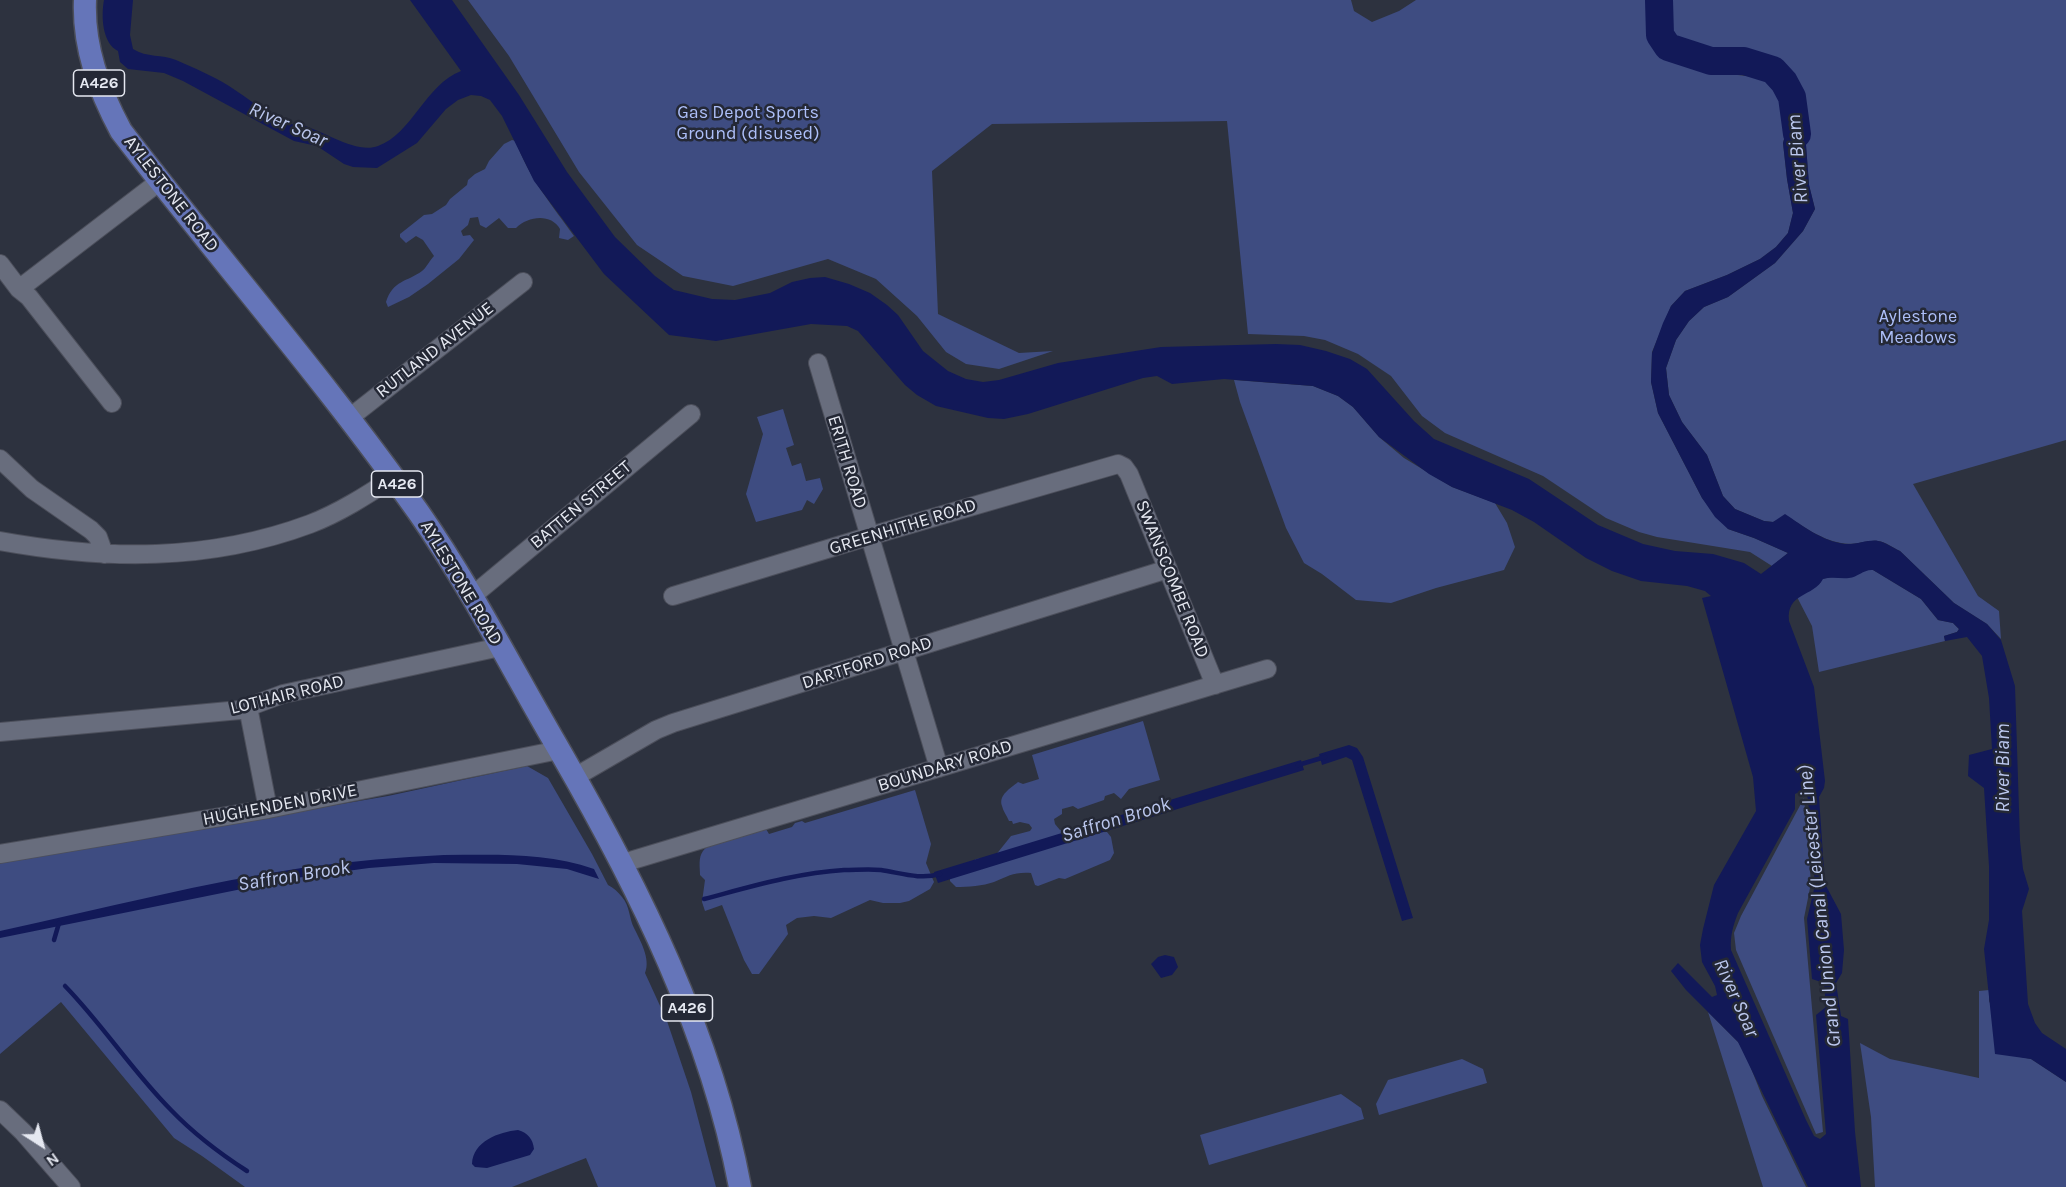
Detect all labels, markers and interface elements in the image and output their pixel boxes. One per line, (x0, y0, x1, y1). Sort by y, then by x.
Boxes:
road number: A426 (74, 70, 124, 96)
water label: River Soar (245, 97, 331, 153)
park label: Gas Depot Sports Ground (disused) (676, 102, 820, 144)
water label: River Biam (1782, 113, 1814, 205)
street label: AYLESTONE ROAD (119, 132, 223, 256)
street label: RUTLAND AVENUE (372, 297, 498, 403)
park label: Aylestone Meadows (1879, 306, 1957, 348)
street label: ERITH ROAD (823, 413, 871, 511)
street label: BATTEN STREET (526, 456, 636, 554)
road number: A426 (372, 471, 422, 497)
street label: GREENHITHE ROAD (827, 494, 979, 560)
street label: SWANSCOMBE ROAD (1130, 497, 1214, 661)
street label: AYLESTONE ROAD (415, 517, 507, 649)
street label: DARTFORD ROAD (799, 632, 935, 694)
street label: LOTHAIR ROAD (228, 670, 346, 720)
water label: River Biam (1991, 723, 2015, 813)
street label: BOUNDARY ROAD (875, 735, 1015, 797)
water label: Grand Union Canal (Leicester Line) (1793, 764, 1847, 1048)
street label: HUGHENDEN DRIVE (201, 779, 359, 831)
water label: Saffron Brook (1058, 792, 1174, 848)
water label: Saffron Brook (236, 855, 352, 897)
water label: River Soar (1708, 955, 1764, 1041)
road number: A426 (662, 995, 712, 1021)
north arrow (12, 1115, 72, 1175)
text: N (43, 1149, 63, 1171)

